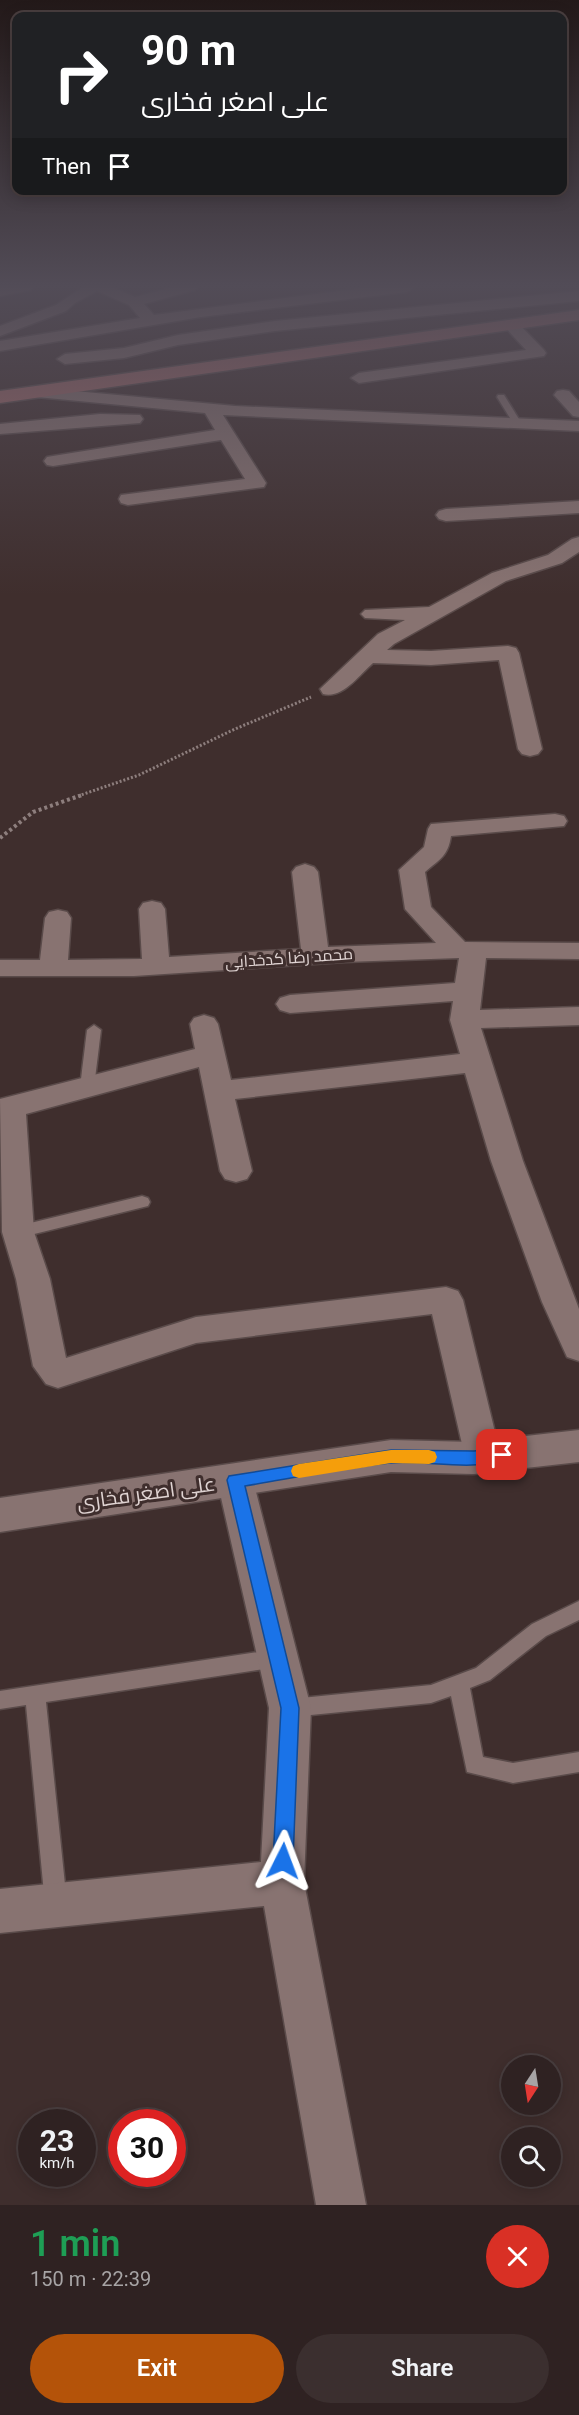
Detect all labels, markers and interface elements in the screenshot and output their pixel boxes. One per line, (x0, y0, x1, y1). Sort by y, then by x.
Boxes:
text: 90 m (141, 26, 236, 75)
icon: right (42, 36, 120, 114)
text: علی اصغر فخاری (141, 86, 329, 118)
icon: arrive (103, 150, 136, 183)
text: Then (42, 154, 91, 179)
street label: محمد رضا کدخدایی (224, 944, 354, 973)
pin (476, 1429, 527, 1480)
icon: arrive (485, 1438, 518, 1471)
street label: علی اصغر فخاری (75, 1471, 217, 1516)
position arrow (251, 1829, 315, 1893)
north arrow (501, 2055, 561, 2115)
map controls (501, 2055, 561, 2187)
speed limit sign: 30 (108, 2109, 186, 2187)
text: 23 (40, 2123, 74, 2158)
button: search (501, 2127, 561, 2187)
text: km/h (39, 2154, 75, 2172)
text: 1 min (30, 2223, 120, 2265)
button: close (486, 2225, 549, 2288)
text: 150 m · 22:39 (30, 2267, 151, 2291)
button: Exit (30, 2334, 284, 2403)
button: Share (296, 2334, 549, 2403)

